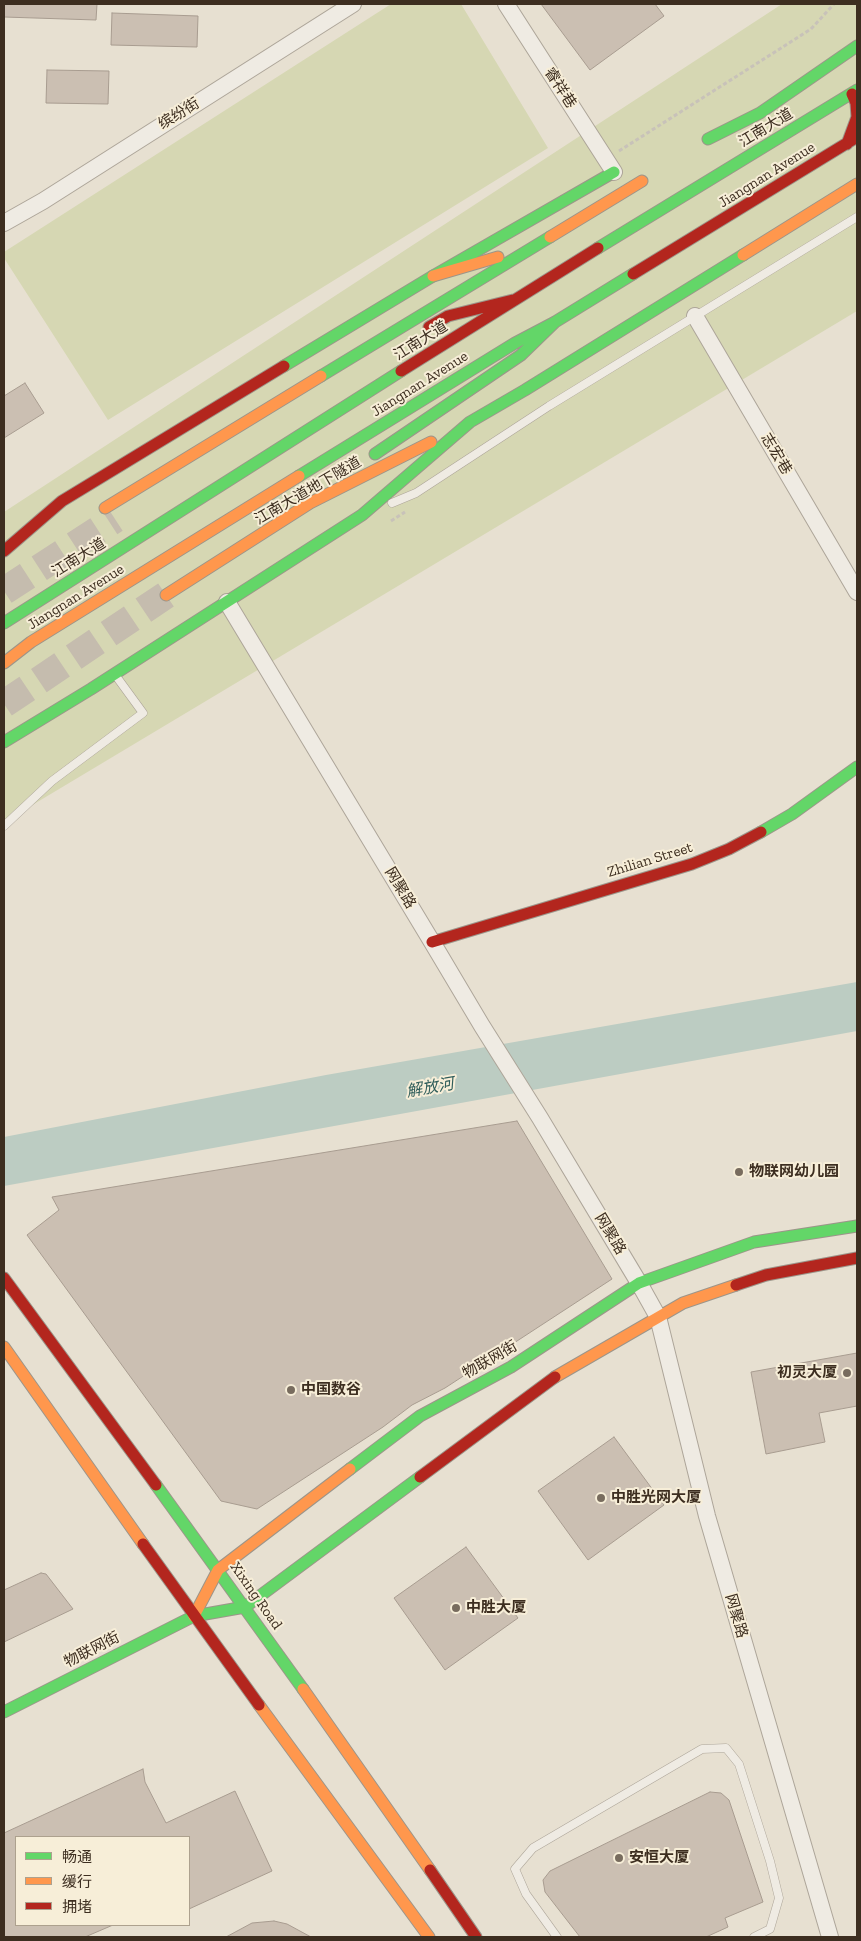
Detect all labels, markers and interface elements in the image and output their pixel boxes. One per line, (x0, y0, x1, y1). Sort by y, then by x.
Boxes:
street label: 睿祥巷 (540, 64, 580, 112)
street label: 缤纷街 (155, 94, 203, 134)
street label: 江南大道 (736, 105, 796, 151)
street label: Jiangnan Avenue (716, 138, 818, 212)
street label: 江南大道 (391, 317, 451, 365)
street label: Jiangnan Avenue (369, 347, 471, 421)
street label: 志宏巷 (757, 430, 795, 478)
street label: 江南大道地下隧道 (252, 453, 364, 529)
street label: 江南大道 (49, 534, 109, 582)
street label: Jiangnan Avenue (25, 560, 127, 634)
street label: Zhilian Street (605, 838, 695, 882)
street label: 网聚路 (381, 864, 419, 912)
water label: 解放河 (405, 1074, 455, 1102)
place label: 物联网幼儿园 (749, 1163, 839, 1181)
marker: 物联网幼儿园 (733, 1166, 745, 1178)
street label: 网聚路 (591, 1210, 629, 1258)
street label: 物联网街 (460, 1337, 520, 1383)
place label: 初灵大厦 (777, 1364, 837, 1382)
marker: 初灵大厦 (841, 1367, 853, 1379)
place label: 中国数谷 (301, 1381, 361, 1399)
marker: 中国数谷 (285, 1384, 297, 1396)
place label: 中胜光网大厦 (611, 1489, 701, 1507)
marker: 中胜光网大厦 (595, 1492, 607, 1504)
street label: Xixing Road (226, 1559, 286, 1633)
street label: 网聚路 (721, 1592, 751, 1640)
place label: 中胜大厦 (466, 1599, 526, 1617)
marker: 中胜大厦 (450, 1602, 462, 1614)
street label: 物联网街 (61, 1628, 123, 1672)
legend (15, 1836, 190, 1926)
text: 畅通 (62, 1848, 92, 1866)
place label: 安恒大厦 (629, 1849, 689, 1867)
marker: 安恒大厦 (613, 1852, 625, 1864)
text: 缓行 (62, 1873, 92, 1891)
text: 拥堵 (62, 1898, 92, 1916)

